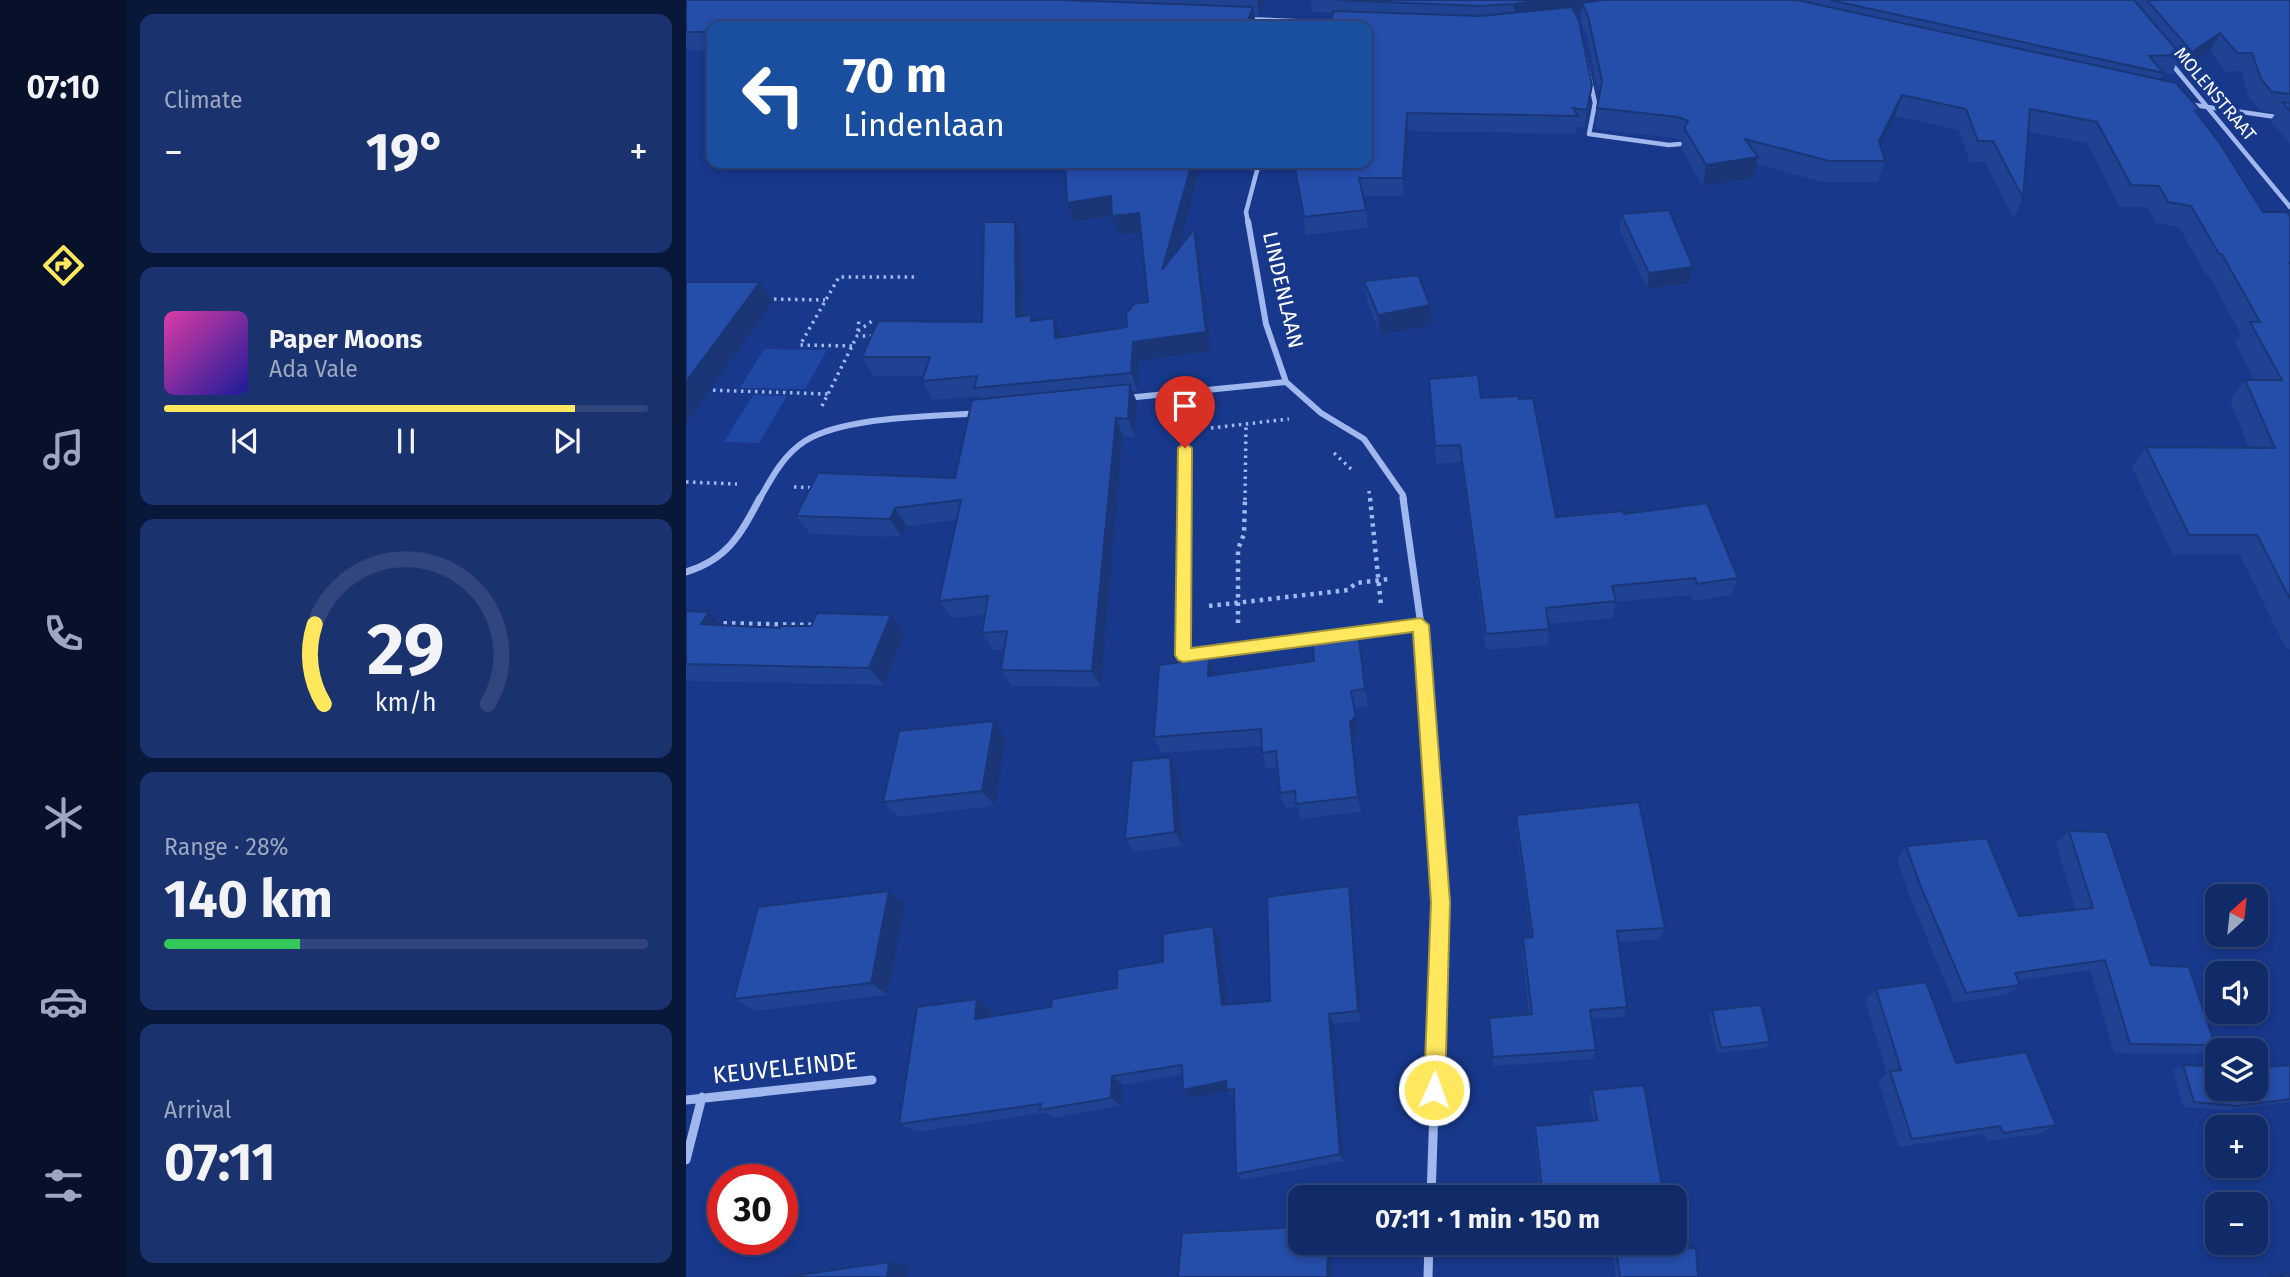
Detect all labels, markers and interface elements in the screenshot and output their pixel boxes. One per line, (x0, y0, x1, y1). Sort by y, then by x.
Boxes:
street label: MOLENSTRAAT (2169, 43, 2261, 146)
text: 70 m (843, 46, 947, 105)
icon: left (728, 49, 819, 140)
text: 07:10 (26, 68, 100, 106)
text: Climate (164, 86, 243, 114)
text: Lindenlaan (843, 106, 1005, 144)
text: 19° (366, 121, 446, 184)
text: − (164, 129, 183, 175)
text: + (629, 129, 648, 175)
street label: LINDENLAAN (1257, 229, 1309, 351)
icon: directions (39, 241, 88, 290)
text: Paper Moons (269, 324, 422, 355)
text: Ada Vale (269, 355, 358, 383)
pin (1155, 376, 1215, 448)
icon: arrive (1166, 387, 1204, 425)
icon: previous (226, 422, 264, 460)
icon: pause (387, 422, 425, 460)
icon: next (548, 422, 586, 460)
icon: music (39, 425, 88, 474)
text: 29 (367, 607, 445, 694)
icon: phone (39, 609, 88, 658)
text: km/h (375, 688, 437, 718)
icon: climate (39, 793, 88, 842)
text: Range · 28% (164, 833, 289, 861)
text: 140 km (164, 868, 333, 931)
north arrow (2205, 884, 2268, 947)
map controls (2205, 884, 2268, 1255)
button: sound (2205, 961, 2268, 1024)
icon: car (39, 977, 88, 1026)
button: layers (2205, 1038, 2268, 1101)
street label: KEUVELEINDE (711, 1046, 859, 1090)
position arrow (1397, 1053, 1471, 1127)
text: Arrival (164, 1096, 231, 1124)
button: + (2205, 1115, 2268, 1178)
text: 07:11 (164, 1131, 276, 1194)
icon: filters (39, 1161, 88, 1210)
speed limit sign: 30 (707, 1164, 798, 1255)
button: − (2205, 1192, 2268, 1255)
text: 07:11 · 1 min · 150 m (1375, 1204, 1600, 1235)

